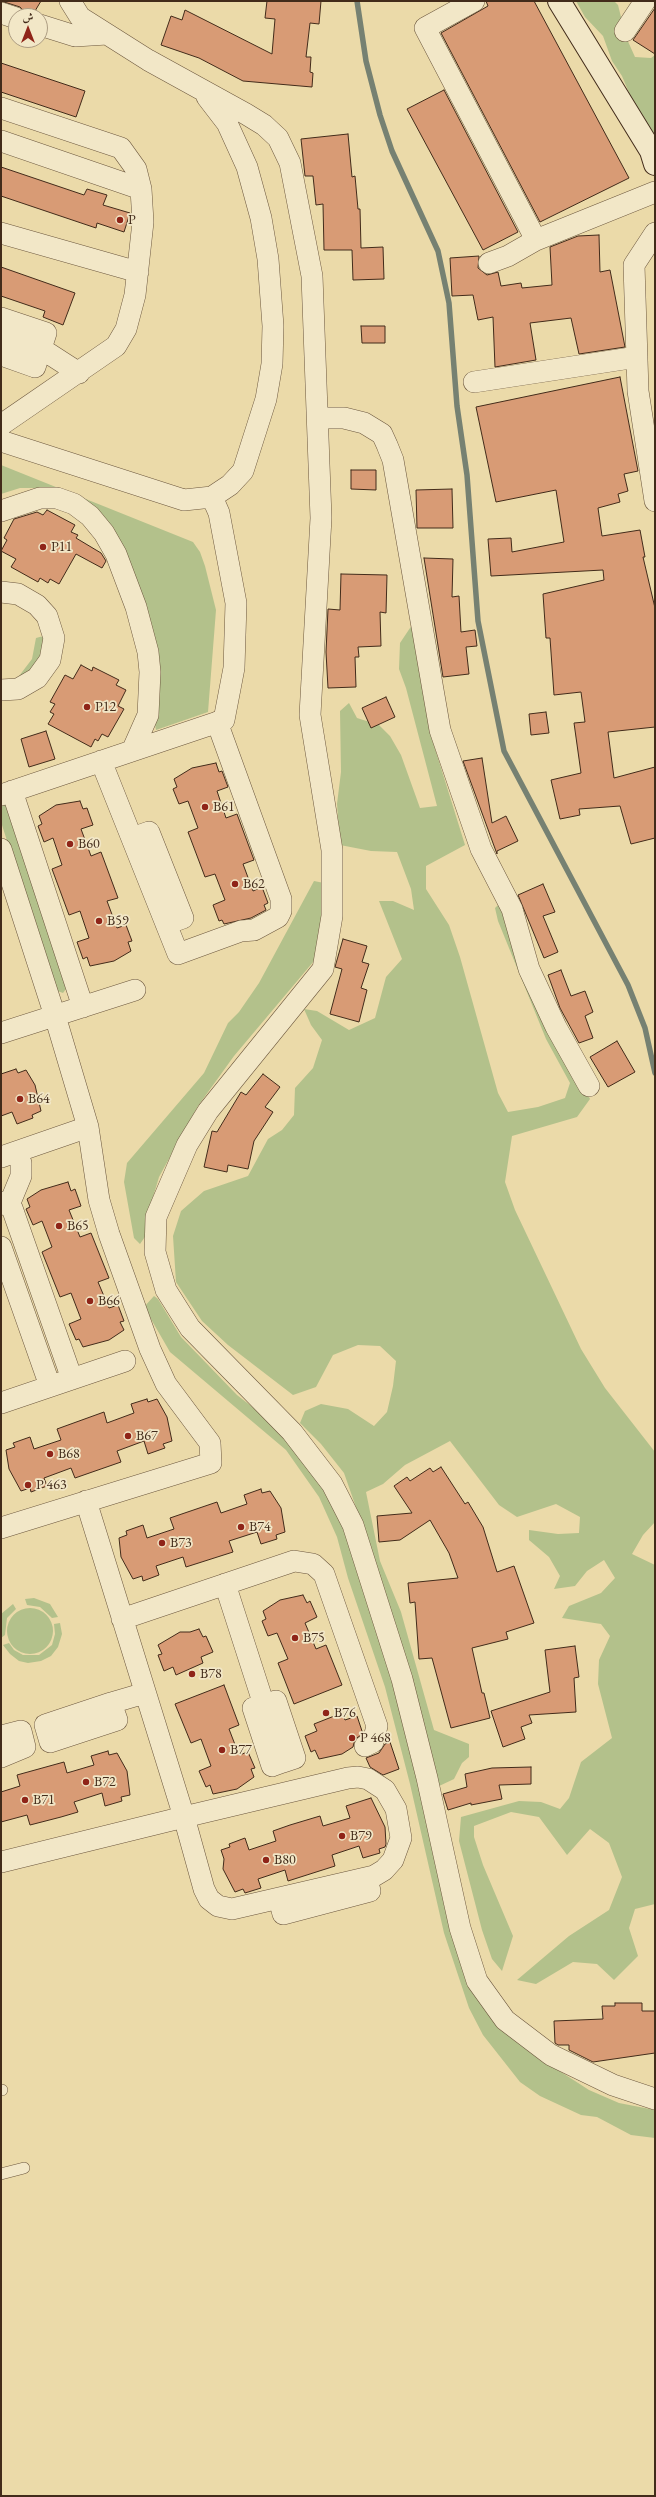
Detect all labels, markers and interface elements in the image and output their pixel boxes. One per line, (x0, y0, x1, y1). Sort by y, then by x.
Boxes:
north arrow (8, 8, 48, 48)
text: ش (23, 10, 33, 24)
place label: P (128, 212, 136, 228)
marker: P (115, 215, 125, 225)
place label: P11 (51, 539, 72, 555)
marker: P11 (38, 542, 48, 552)
place label: P12 (95, 699, 116, 715)
marker: P12 (82, 702, 92, 712)
place label: B61 (213, 799, 235, 815)
marker: B61 (200, 802, 210, 812)
place label: B60 (78, 836, 100, 852)
marker: B60 (65, 839, 75, 849)
place label: B62 (243, 876, 265, 892)
marker: B62 (230, 879, 240, 889)
place label: B59 (107, 913, 129, 929)
marker: B59 (94, 916, 104, 926)
place label: B64 (28, 1091, 50, 1107)
marker: B64 (15, 1094, 25, 1104)
place label: B65 (67, 1218, 89, 1234)
marker: B65 (54, 1221, 64, 1231)
place label: B66 (98, 1293, 120, 1309)
marker: B66 (85, 1296, 95, 1306)
place label: B67 (136, 1428, 158, 1444)
marker: B67 (123, 1431, 133, 1441)
place label: B68 (58, 1446, 80, 1462)
marker: B68 (45, 1449, 55, 1459)
place label: P 463 (36, 1477, 67, 1493)
marker: P 463 (23, 1480, 33, 1490)
place label: B74 (249, 1519, 271, 1535)
marker: B74 (236, 1522, 246, 1532)
place label: B73 (170, 1535, 192, 1551)
marker: B73 (157, 1538, 167, 1548)
place label: B75 (303, 1630, 325, 1646)
marker: B75 (290, 1633, 300, 1643)
place label: B78 (200, 1666, 222, 1682)
marker: B78 (187, 1669, 197, 1679)
place label: B76 (334, 1705, 356, 1721)
marker: B76 (321, 1708, 331, 1718)
place label: P 468 (360, 1730, 391, 1746)
marker: P 468 (347, 1733, 357, 1743)
place label: B77 (230, 1742, 252, 1758)
marker: B77 (217, 1745, 227, 1755)
place label: B72 (94, 1774, 116, 1790)
marker: B72 (81, 1777, 91, 1787)
place label: B71 (33, 1792, 55, 1808)
marker: B71 (20, 1795, 30, 1805)
place label: B79 (350, 1828, 372, 1844)
marker: B79 (337, 1831, 347, 1841)
place label: B80 (274, 1852, 296, 1868)
marker: B80 (261, 1855, 271, 1865)

